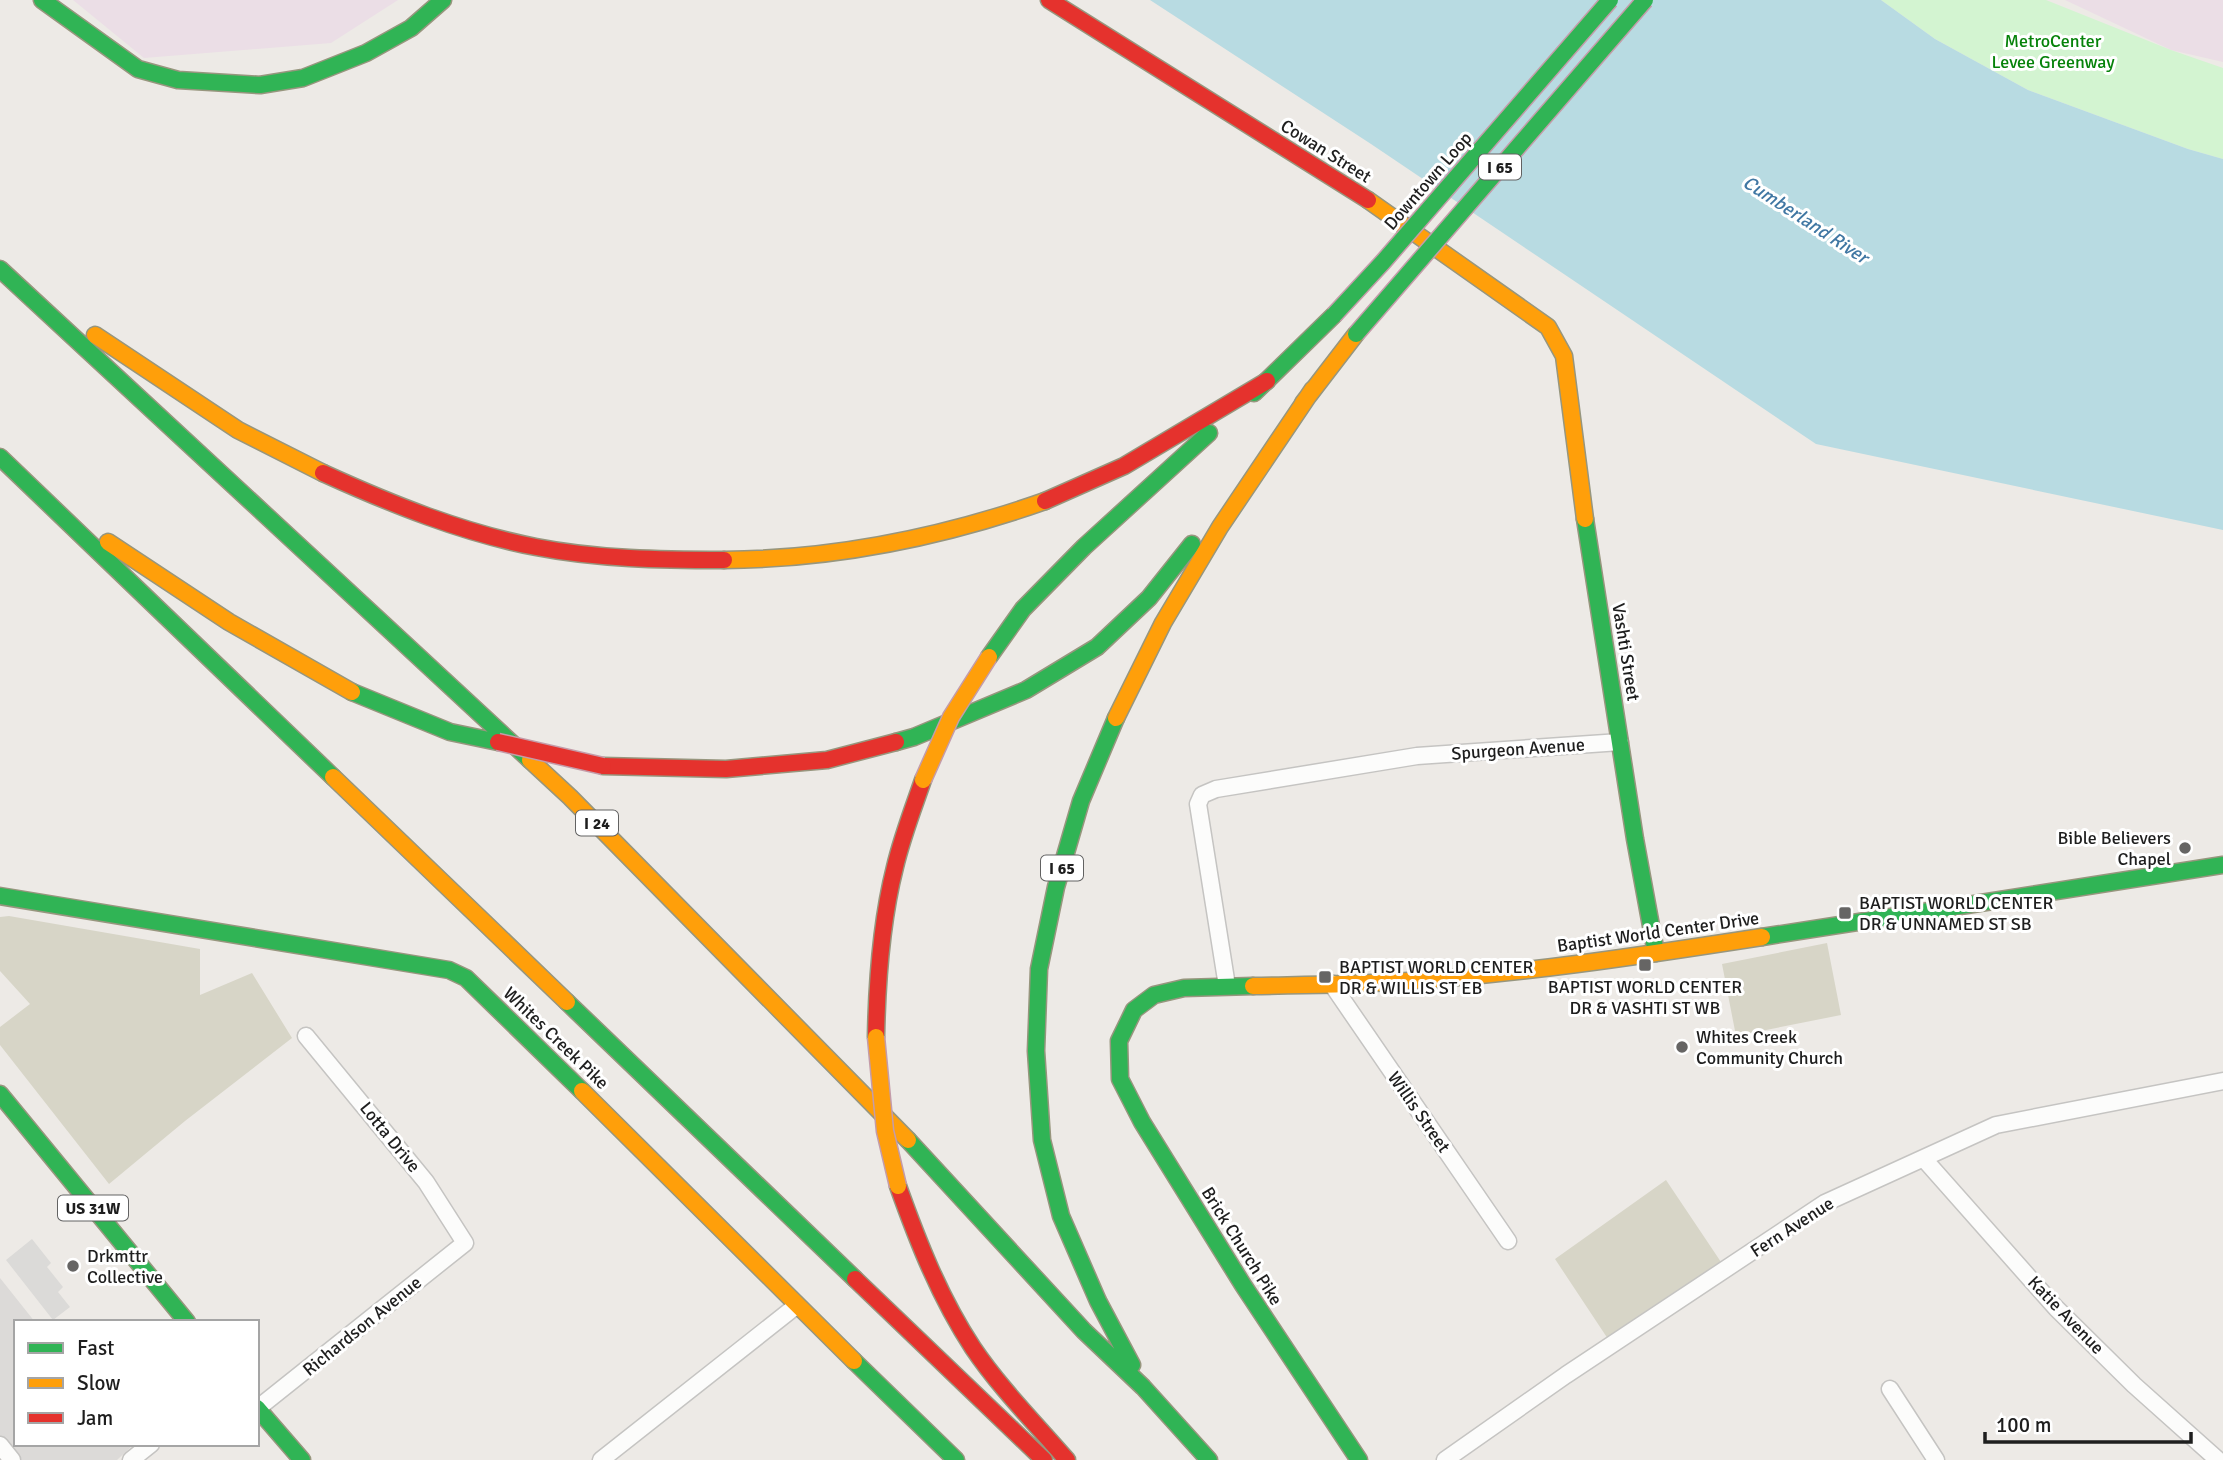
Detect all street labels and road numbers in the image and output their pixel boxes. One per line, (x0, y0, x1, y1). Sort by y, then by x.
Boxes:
street label: Cowan Street (1277, 114, 1375, 188)
street label: Downtown Loop (1379, 127, 1477, 235)
road number: I 65 (1479, 154, 1521, 180)
street label: Vashti Street (1607, 602, 1645, 702)
street label: Spurgeon Avenue (1450, 733, 1586, 765)
road number: I 24 (576, 810, 618, 836)
road number: I 65 (1041, 856, 1083, 880)
street label: Baptist World Center Drive (1556, 907, 1760, 957)
street label: Whites Creek Pike (499, 982, 613, 1094)
street label: Willis Street (1383, 1067, 1455, 1157)
street label: Lotta Drive (355, 1097, 425, 1177)
street label: Brick Church Pike (1197, 1183, 1287, 1309)
street label: Fern Avenue (1746, 1192, 1838, 1262)
road number: US 31W (58, 1196, 128, 1220)
street label: Richardson Avenue (298, 1271, 426, 1381)
street label: Katie Avenue (2023, 1271, 2109, 1359)

